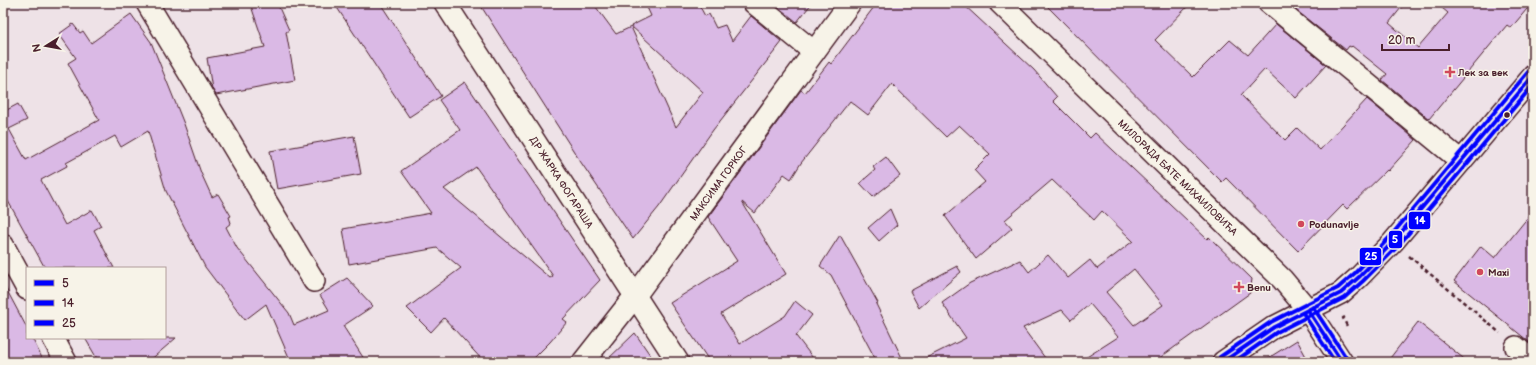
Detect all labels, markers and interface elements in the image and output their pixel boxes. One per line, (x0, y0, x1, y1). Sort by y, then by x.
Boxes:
north arrow (26, 26, 66, 66)
scale bar (1382, 26, 1449, 52)
text: 20 m (1388, 33, 1415, 48)
text: N (30, 43, 44, 53)
marker: Лек за век (1445, 67, 1455, 77)
place label: Лек за век (1457, 67, 1508, 79)
unlabelled marker (1502, 110, 1512, 120)
street label: МИЛОРАДА БАТЕ МИХАИЛОВИЋА (1115, 117, 1240, 239)
street label: ДР ЖАРКА ФОГАРАША (527, 134, 596, 231)
street label: МАКСИМА ГОРКОГ (688, 143, 750, 223)
line badge: 14 (1408, 211, 1431, 230)
text: 14 (1414, 214, 1426, 227)
marker: Podunavlje (1296, 219, 1306, 229)
place label: Podunavlje (1309, 219, 1359, 231)
line badge: 5 (1388, 230, 1403, 249)
text: 5 (1392, 233, 1399, 246)
line badge: 25 (1359, 247, 1382, 266)
text: 25 (1365, 250, 1378, 263)
legend (26, 267, 166, 339)
marker: Maxi (1475, 267, 1485, 277)
place label: Maxi (1488, 267, 1509, 279)
text: 5 (62, 276, 69, 291)
marker: Benu (1234, 282, 1244, 292)
place label: Benu (1247, 282, 1271, 294)
text: 14 (62, 296, 75, 311)
text: 25 (62, 316, 76, 331)

